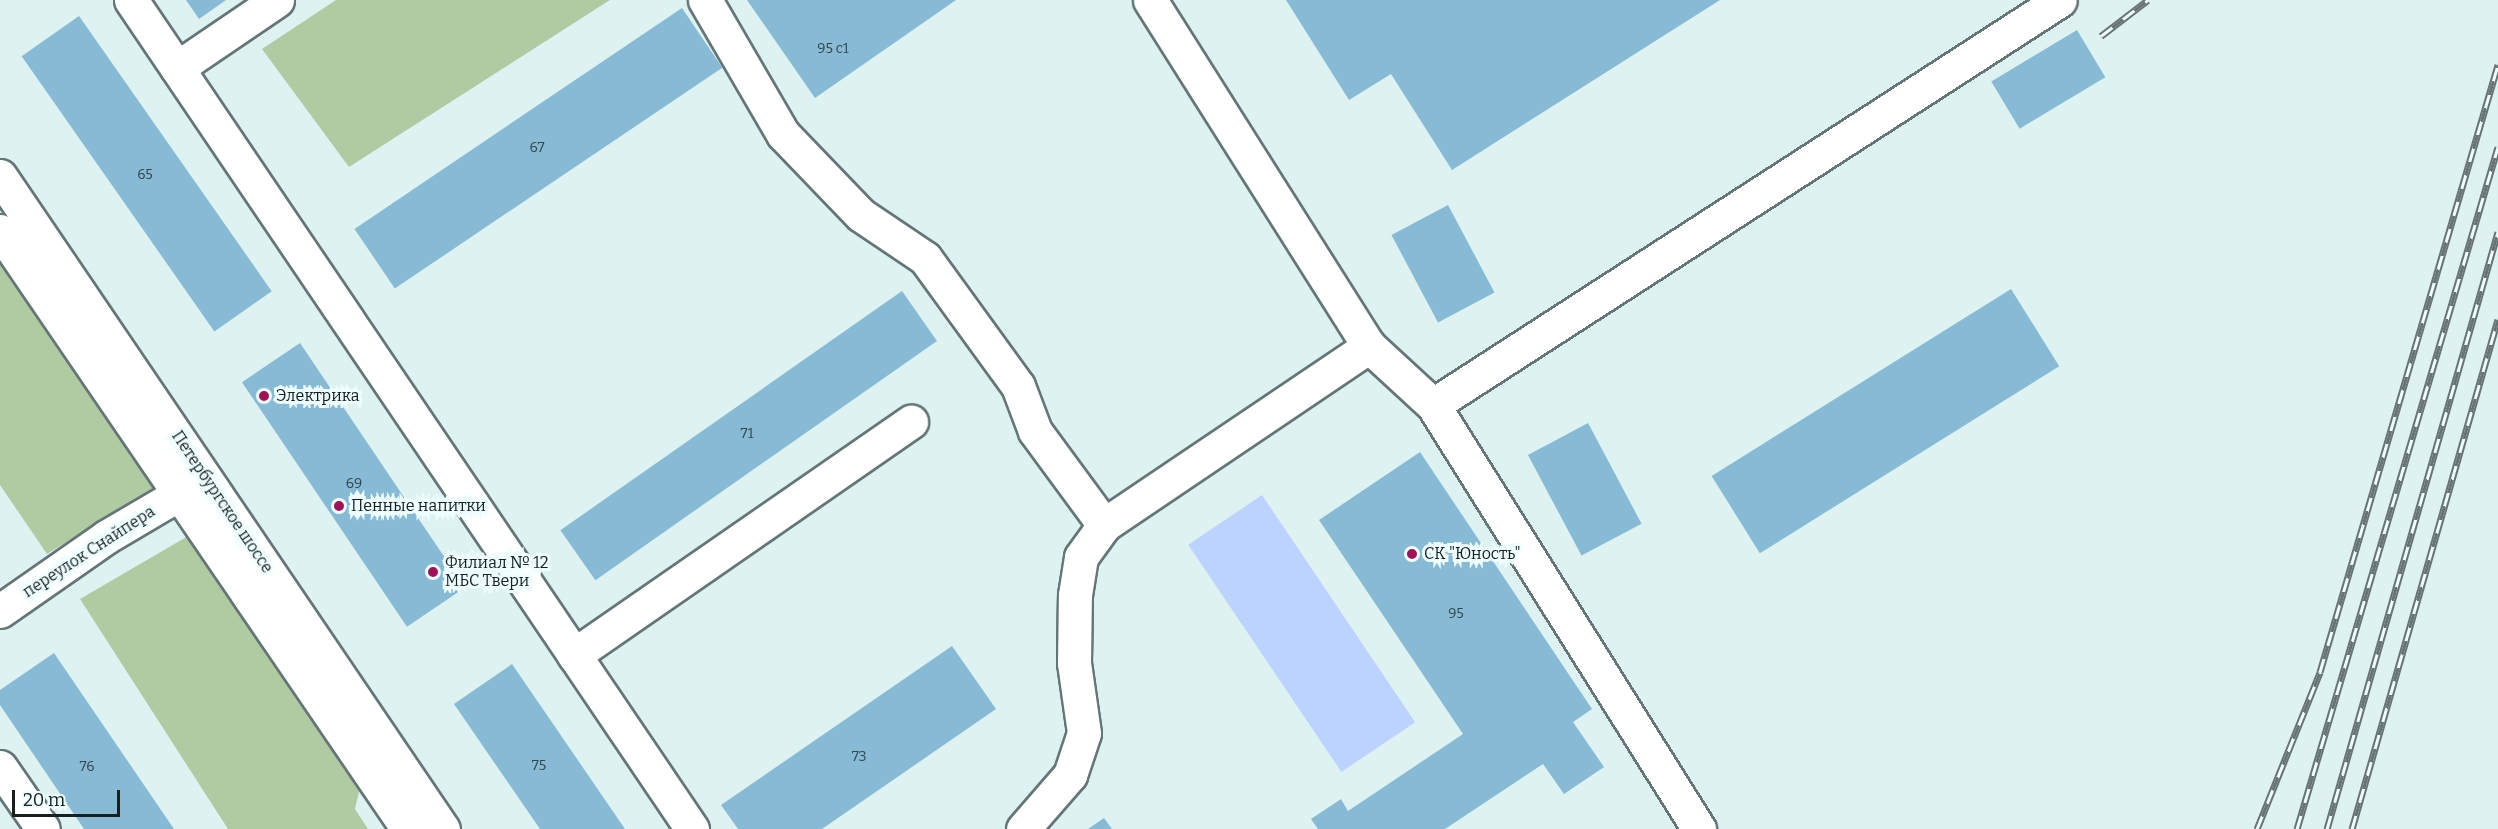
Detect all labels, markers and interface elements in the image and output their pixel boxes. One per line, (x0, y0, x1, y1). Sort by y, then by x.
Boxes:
house number: 95 с1 (817, 41, 849, 57)
house number: 67 (529, 140, 545, 156)
house number: 65 (137, 167, 153, 183)
place label: Электрика (276, 386, 359, 406)
marker: Электрика (257, 389, 271, 403)
house number: 71 (741, 426, 753, 442)
street label: Петербургское шоссе (167, 427, 277, 577)
house number: 69 (346, 476, 362, 492)
place label: Пенные напитки (351, 496, 486, 516)
marker: Пенные напитки (332, 499, 346, 513)
street label: переулок Снайпера (19, 502, 159, 602)
place label: СК "Юность" (1424, 544, 1521, 564)
marker: СК "Юность" (1405, 547, 1419, 561)
place label: Филиал № 12 МБС Твери (445, 553, 549, 591)
marker: Филиал № 12 МБС Твери (426, 565, 440, 579)
house number: 95 (1448, 606, 1464, 622)
house number: 73 (852, 749, 866, 765)
house number: 75 (532, 758, 546, 774)
house number: 76 (79, 759, 95, 775)
scale bar (15, 778, 123, 816)
text: 20 m (23, 789, 65, 811)

